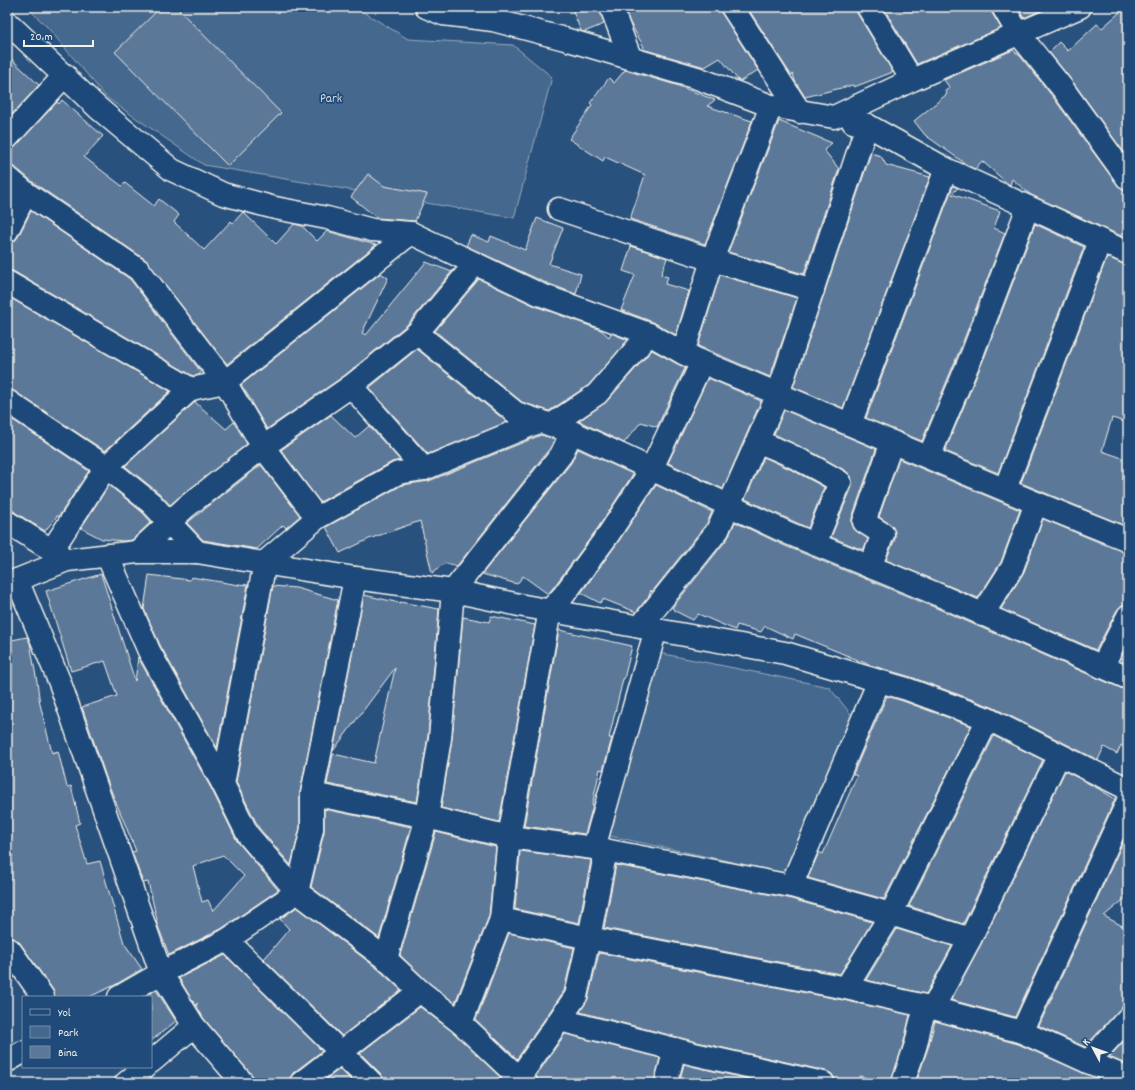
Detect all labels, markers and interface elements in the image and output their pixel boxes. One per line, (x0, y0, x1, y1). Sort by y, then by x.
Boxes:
scale bar (24, 22, 93, 48)
text: 20 m (30, 29, 53, 46)
park label: Park (320, 90, 342, 109)
legend (22, 996, 152, 1068)
text: Yol (58, 1005, 71, 1022)
text: Park (58, 1025, 79, 1042)
north arrow (1073, 1028, 1113, 1068)
text: K (1079, 1036, 1095, 1050)
text: Bina (58, 1045, 77, 1062)

